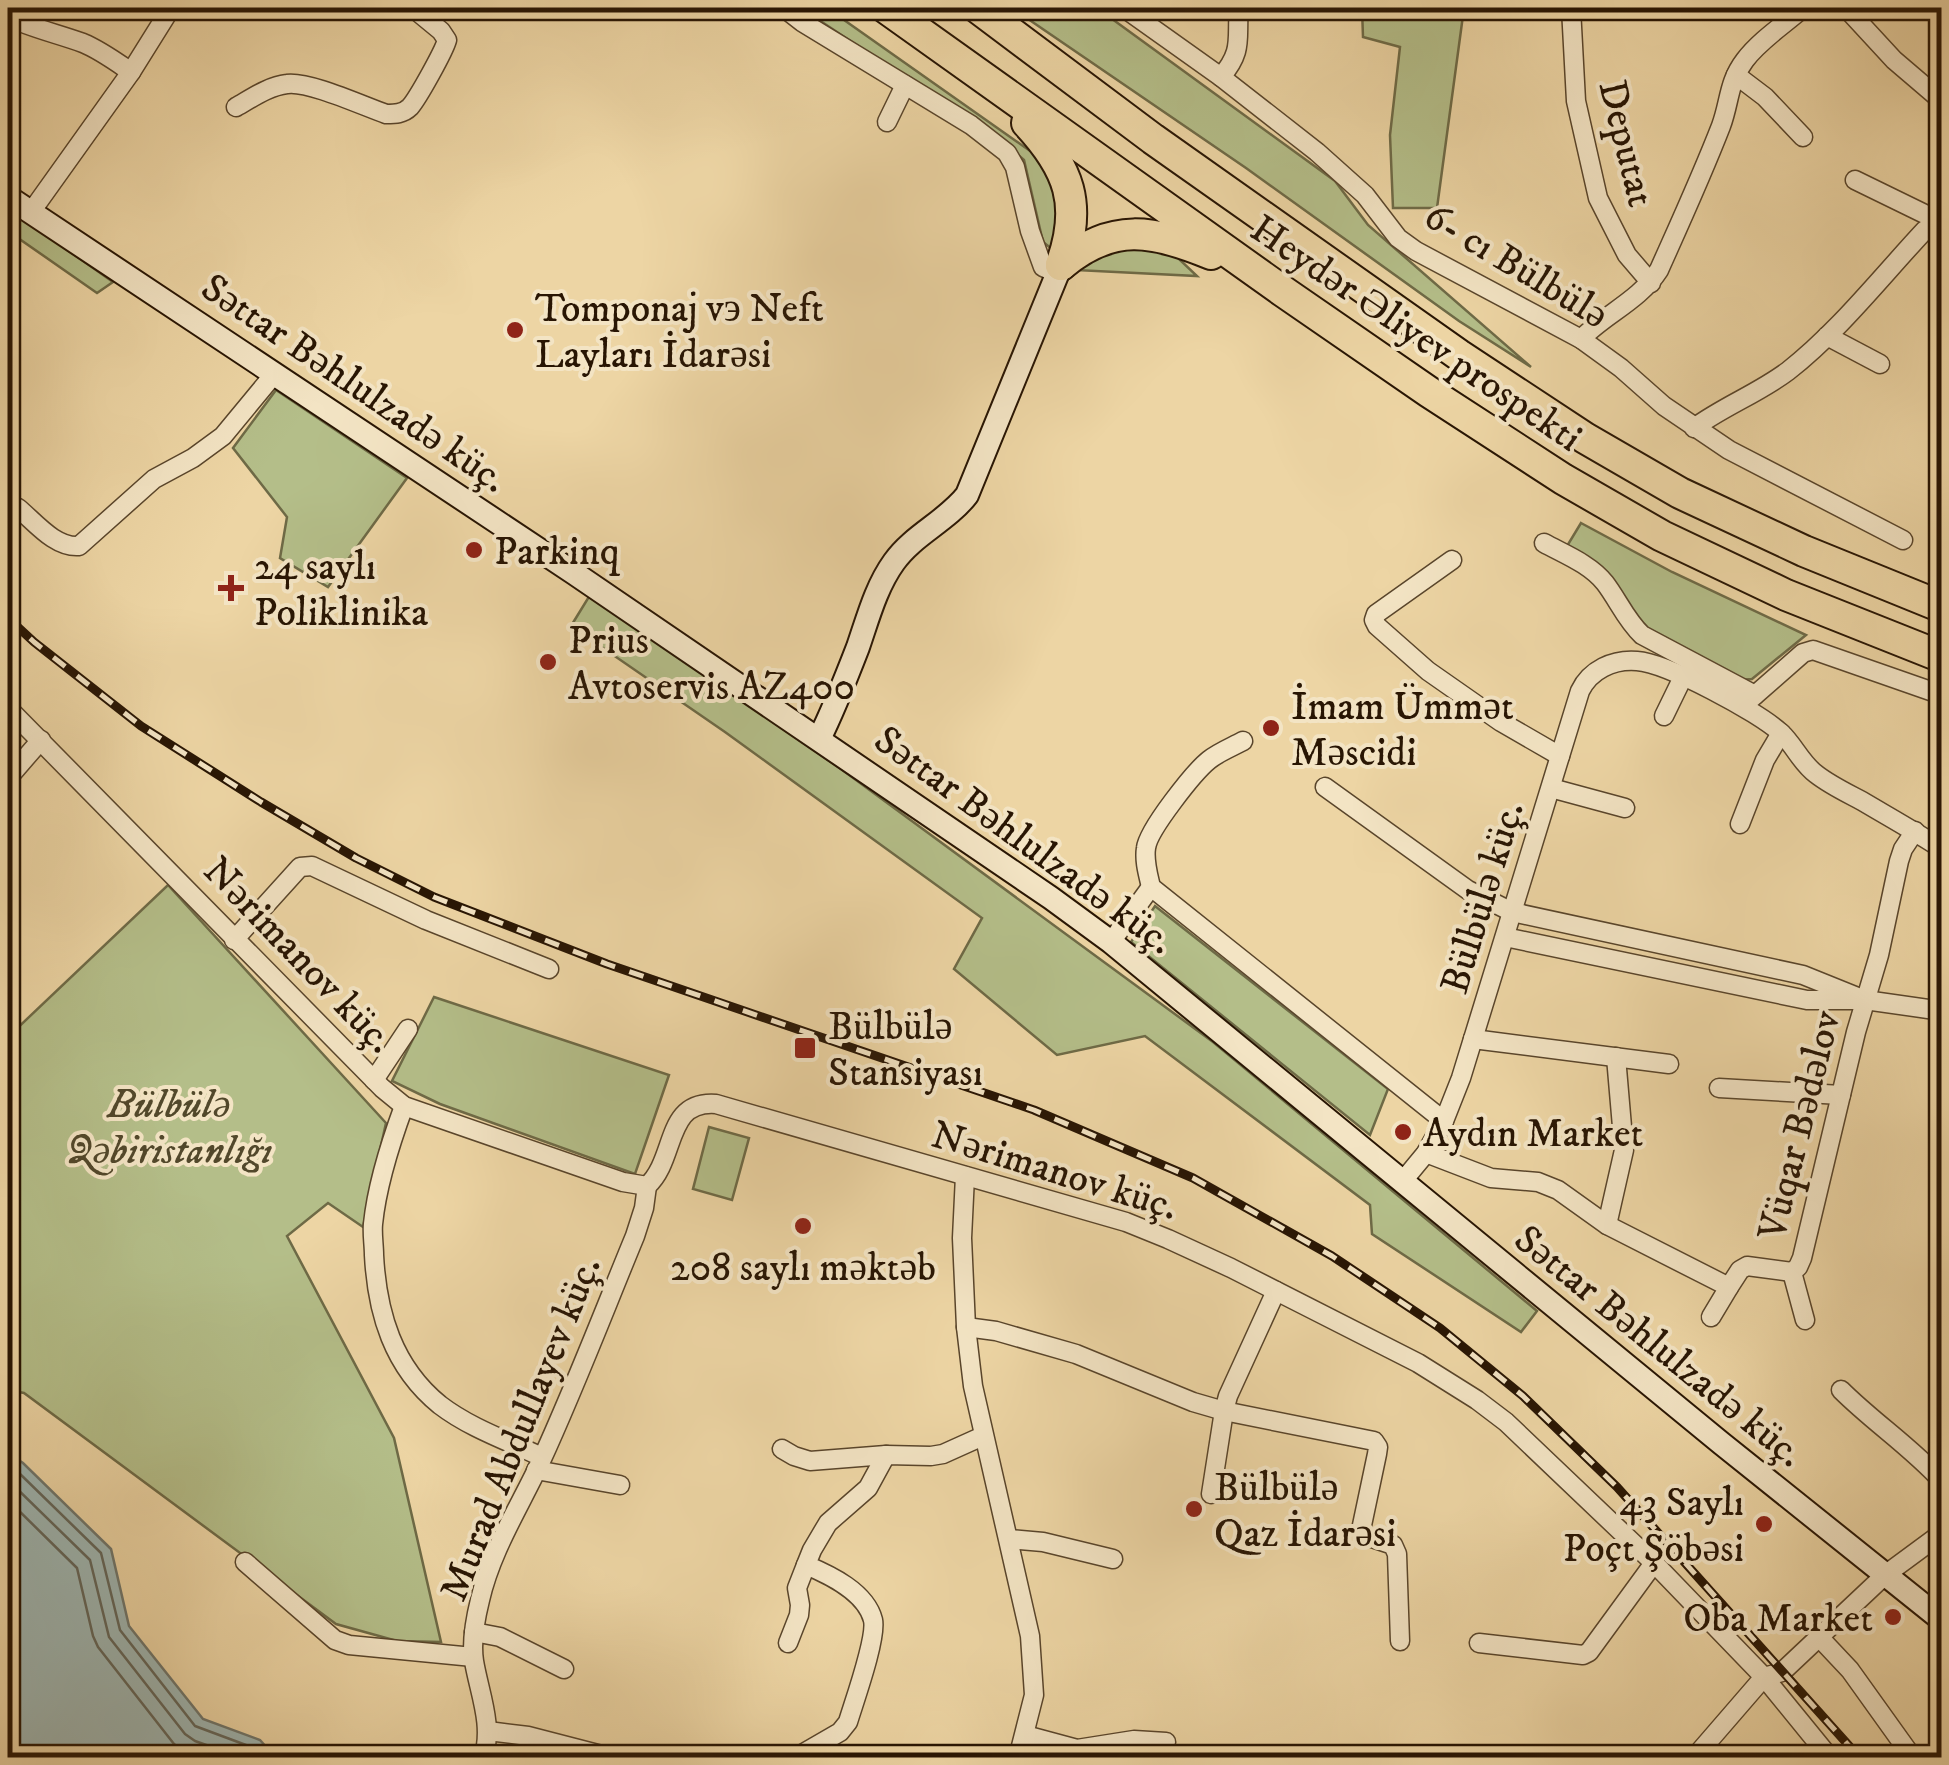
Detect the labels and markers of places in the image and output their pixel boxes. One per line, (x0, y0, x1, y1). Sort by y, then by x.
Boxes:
place label: Tomponaj vэ Neft Layları İdarəsi (535, 285, 824, 381)
marker: Tomponaj vэ Neft Layları İdarəsi (504, 319, 526, 341)
place label: Parkinq (494, 528, 621, 578)
marker: Parkinq (463, 539, 485, 561)
place label: 24 saylı Poliklinika (254, 543, 428, 639)
marker: 24 saylı Poliklinika (218, 575, 244, 601)
place label: Prius Avtoservis AZ400 (568, 617, 855, 713)
marker: Prius Avtoservis AZ400 (537, 651, 559, 673)
place label: İmam Ümmət Məscidi (1291, 682, 1514, 779)
marker: İmam Ümmət Məscidi (1260, 717, 1282, 739)
place label: Bülbülə Stansiyası (828, 1003, 983, 1099)
marker: Bülbülə Stansiyası (792, 1035, 818, 1061)
place label: Aydın Market (1423, 1110, 1643, 1160)
marker: Aydın Market (1392, 1121, 1414, 1143)
marker: 208 saylı məktəb (792, 1215, 814, 1237)
place label: 208 saylı məktəb (670, 1244, 936, 1294)
place label: Bülbülə Qaz İdarəsi (1214, 1464, 1396, 1560)
place label: 43 Saylı Poçt Şöbəsi (1563, 1479, 1744, 1575)
marker: Bülbülə Qaz İdarəsi (1183, 1498, 1205, 1520)
marker: 43 Saylı Poçt Şöbəsi (1753, 1513, 1775, 1535)
place label: Oba Market (1683, 1595, 1873, 1645)
marker: Oba Market (1882, 1606, 1904, 1628)

